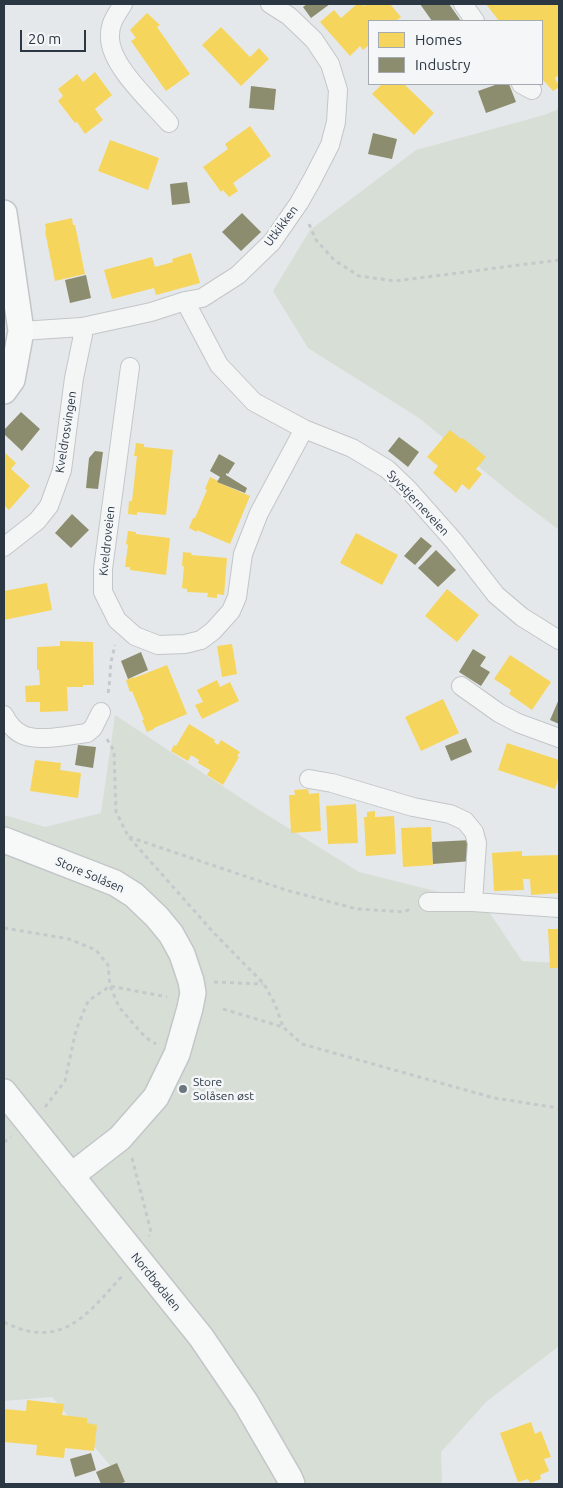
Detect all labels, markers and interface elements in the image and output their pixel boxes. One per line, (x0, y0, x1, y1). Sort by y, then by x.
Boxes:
scale bar (22, 20, 89, 52)
legend (368, 20, 543, 85)
text: 20 m (28, 30, 61, 47)
text: Homes (415, 31, 462, 48)
text: Industry (415, 56, 470, 73)
street label: Utkikken (261, 203, 301, 249)
street label: Kveldrosvingen (52, 390, 80, 474)
street label: Syvstjerneveien (384, 467, 452, 539)
street label: Kveldroveien (96, 505, 118, 577)
street label: Store Solåsen (53, 854, 127, 896)
place label: Store Solåsen øst (193, 1075, 254, 1103)
marker: Store Solåsen øst (177, 1083, 189, 1095)
street label: Nordbødalen (128, 1250, 184, 1314)

